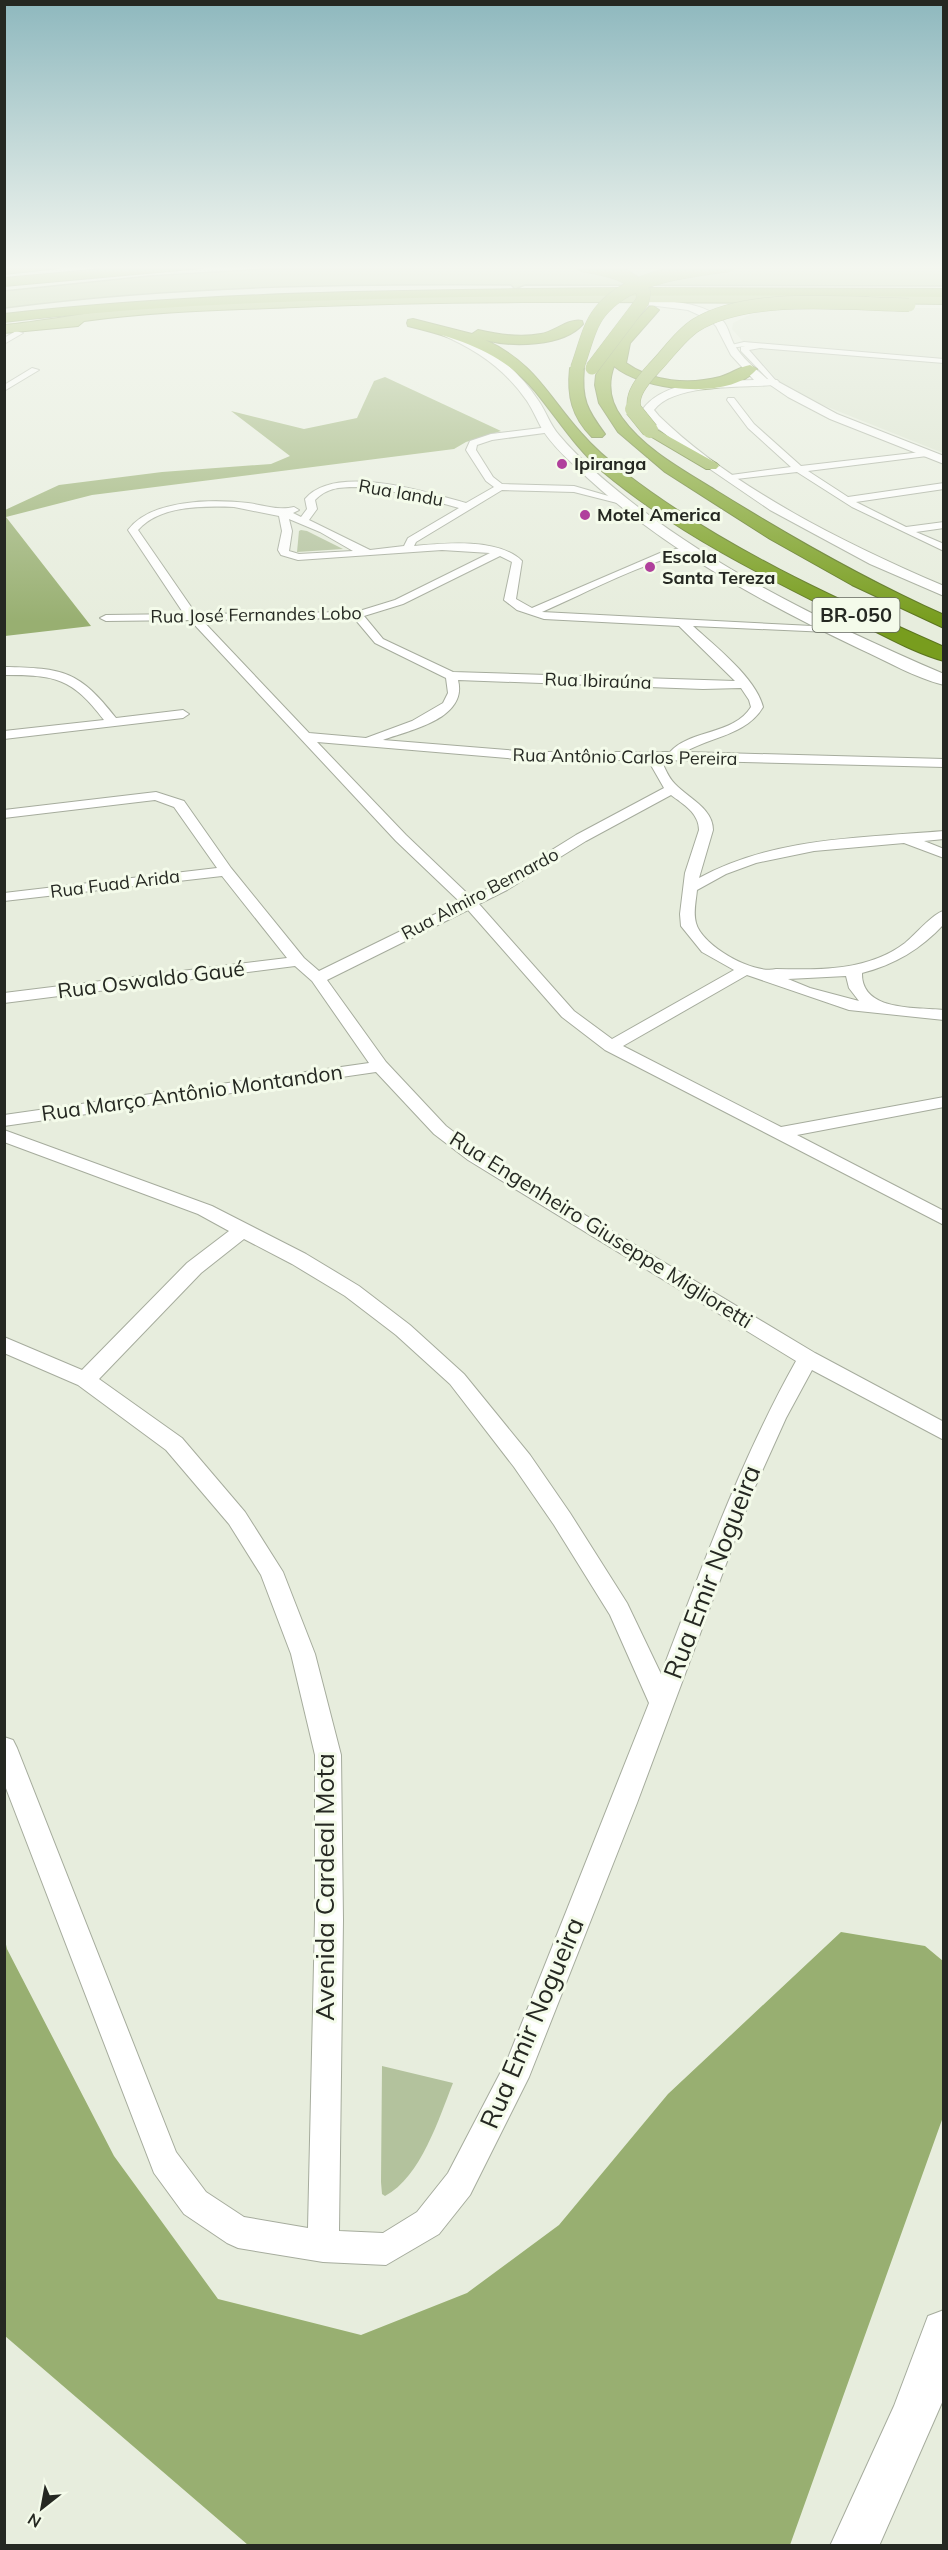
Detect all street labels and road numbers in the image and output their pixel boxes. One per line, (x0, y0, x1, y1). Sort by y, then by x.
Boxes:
street label: Rua Iandu (357, 474, 445, 511)
road number: BR-050 (812, 598, 900, 632)
street label: Rua José Fernandes Lobo (150, 601, 362, 628)
street label: Rua Ibiraúna (544, 667, 652, 694)
street label: Rua Antônio Carlos Pereira (512, 743, 738, 770)
street label: Rua Almiro Bernardo (397, 842, 562, 945)
street label: Rua Fuad Arida (49, 864, 181, 903)
street label: Rua Oswaldo Gaué (56, 955, 246, 1003)
street label: Rua Março Antônio Montandon (40, 1058, 344, 1126)
street label: Rua Engenheiro Giuseppe Miglioretti (445, 1125, 758, 1333)
street label: Rua Emir Nogueira (656, 1460, 767, 1683)
street label: Avenida Cardeal Mota (308, 1753, 341, 2021)
street label: Rua Emir Nogueira (472, 1912, 591, 2133)

